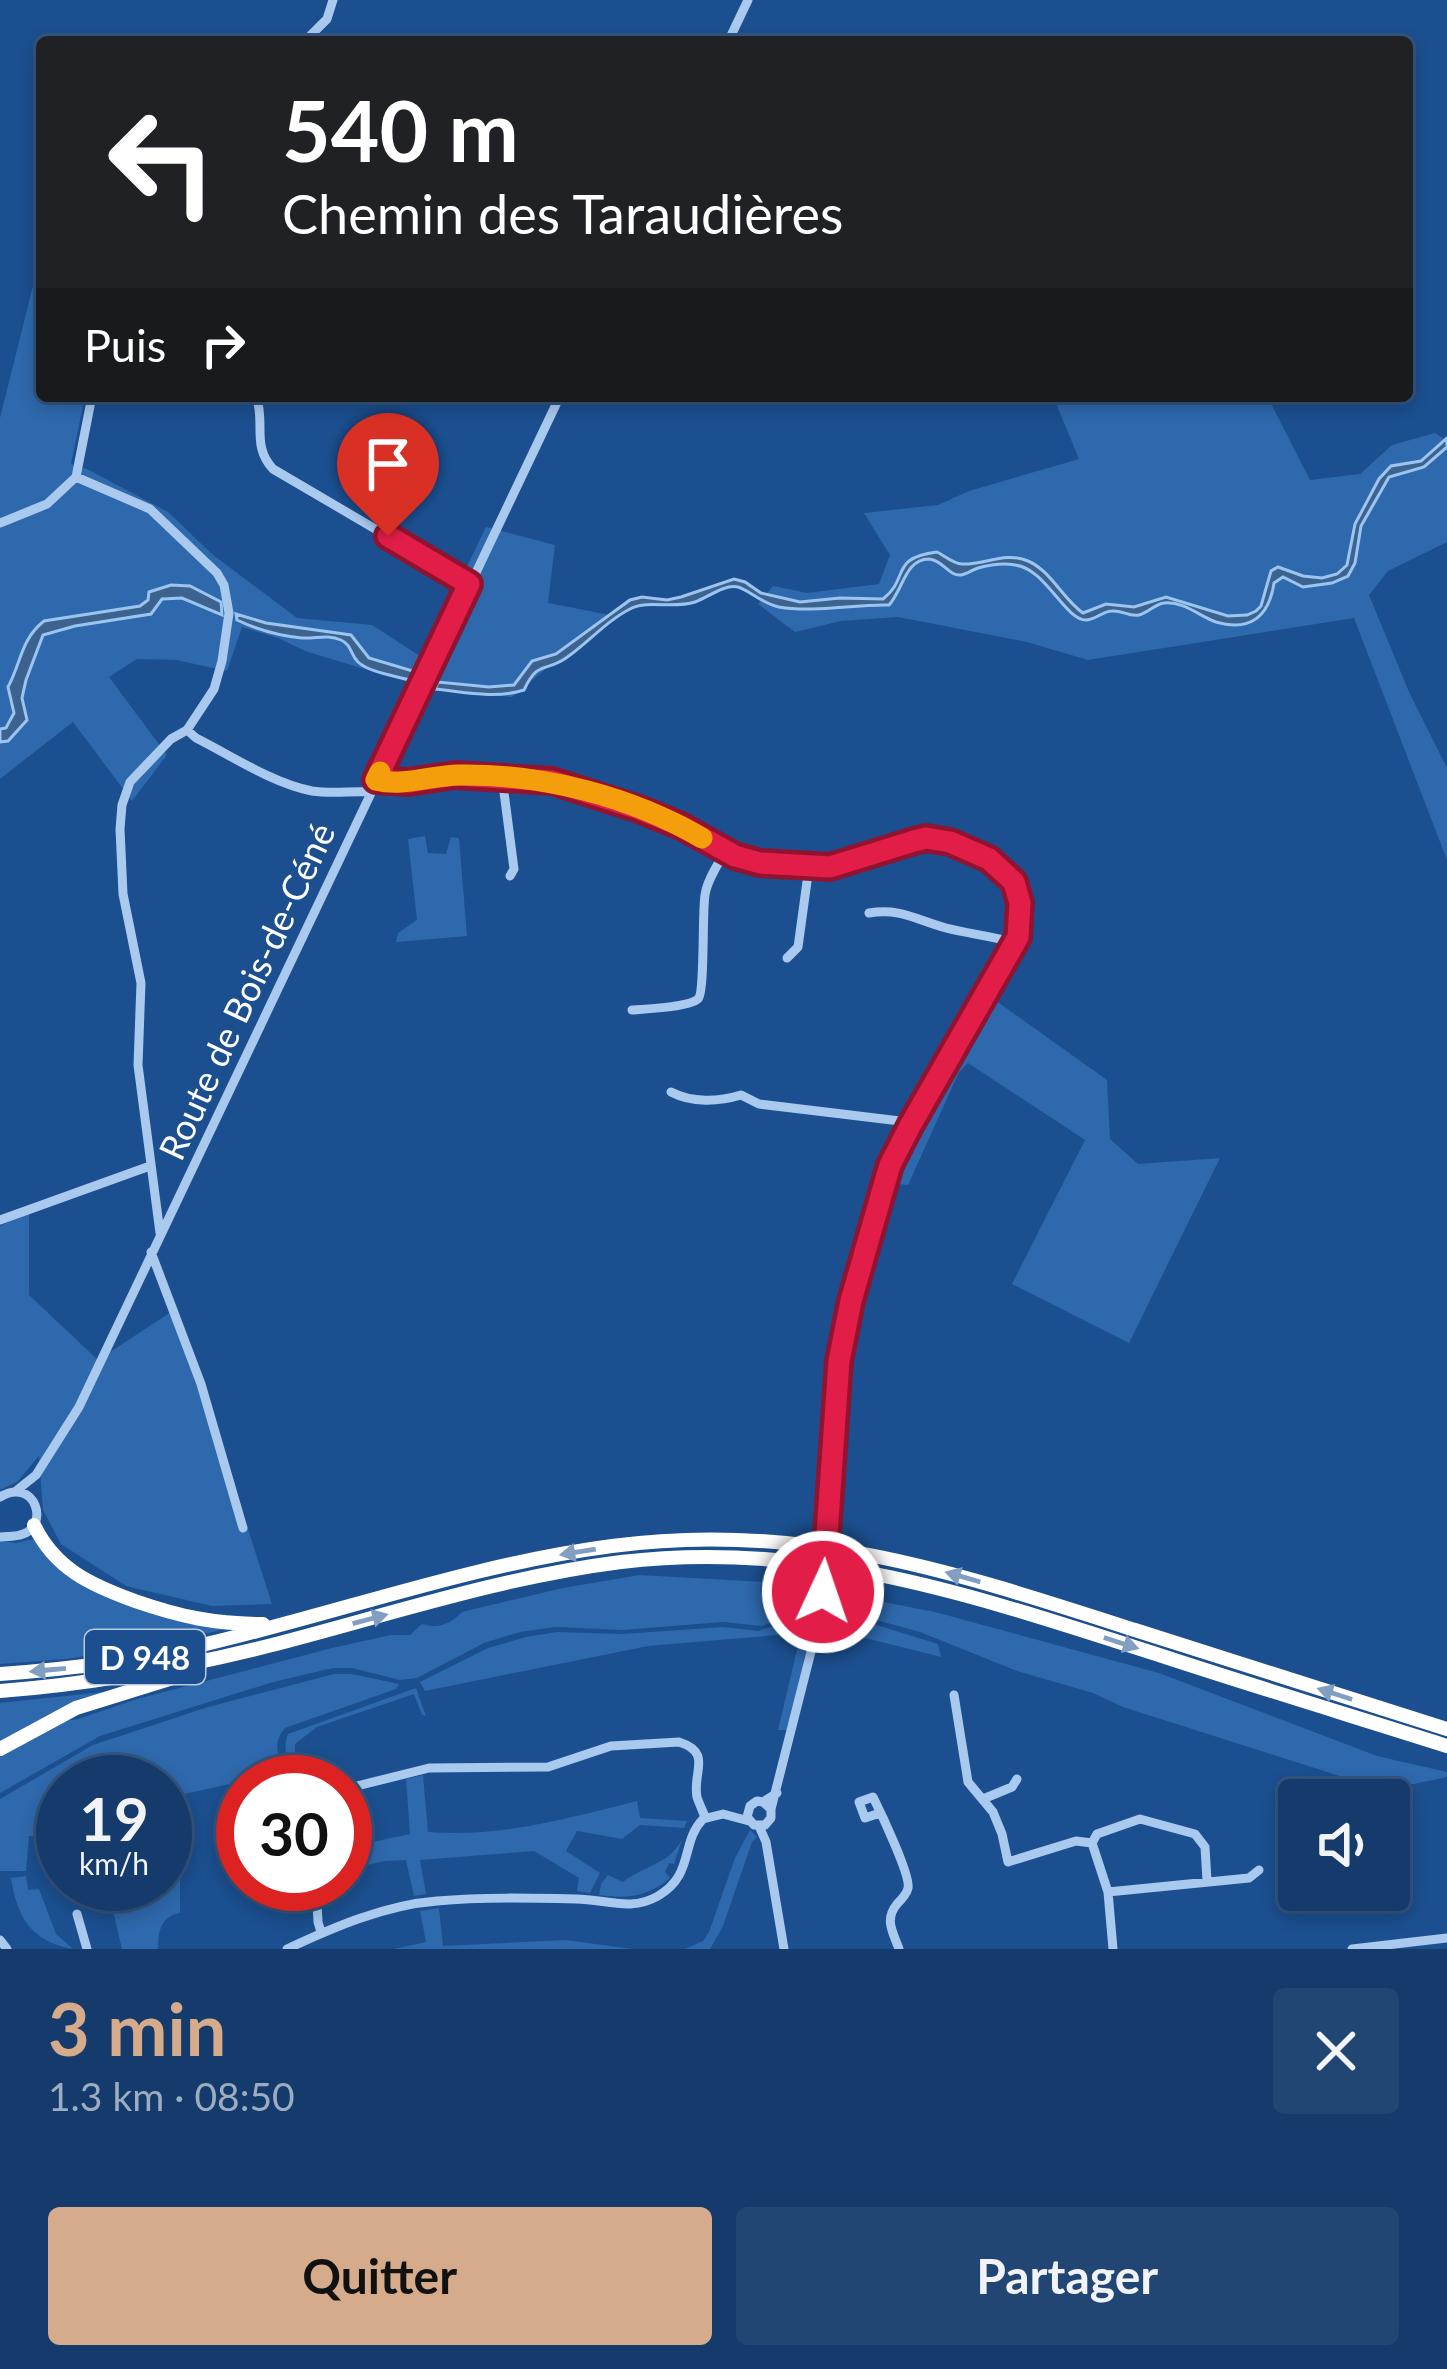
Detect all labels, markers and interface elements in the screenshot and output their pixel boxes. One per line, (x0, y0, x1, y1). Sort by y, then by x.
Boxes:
text: 540 m (282, 79, 519, 180)
icon: left (84, 84, 240, 240)
text: Chemin des Taraudières (282, 181, 843, 246)
icon: right (190, 312, 256, 378)
text: Puis (84, 318, 166, 372)
pin (337, 413, 439, 536)
icon: arrive (355, 431, 421, 497)
street label: Route de Bois-de-Céné (149, 816, 343, 1166)
position arrow (760, 1529, 886, 1655)
one-way arrow (559, 1542, 596, 1561)
one-way arrow (945, 1567, 981, 1585)
one-way arrow (352, 1608, 389, 1627)
road number: D 948 (85, 1630, 205, 1684)
one-way arrow (1103, 1635, 1140, 1654)
one-way arrow (29, 1661, 66, 1680)
one-way arrow (1316, 1683, 1353, 1702)
speed limit sign: 30 (216, 1755, 372, 1911)
map controls (1278, 1779, 1410, 1911)
button: sound (1278, 1779, 1410, 1911)
text: 19 (79, 1782, 149, 1854)
text: km/h (79, 1845, 149, 1881)
text: 3 min (48, 1985, 226, 2071)
button: close (1273, 1988, 1399, 2114)
text: 1.3 km · 08:50 (48, 2073, 295, 2119)
button: Quitter (48, 2207, 712, 2345)
button: Partager (736, 2207, 1399, 2345)

